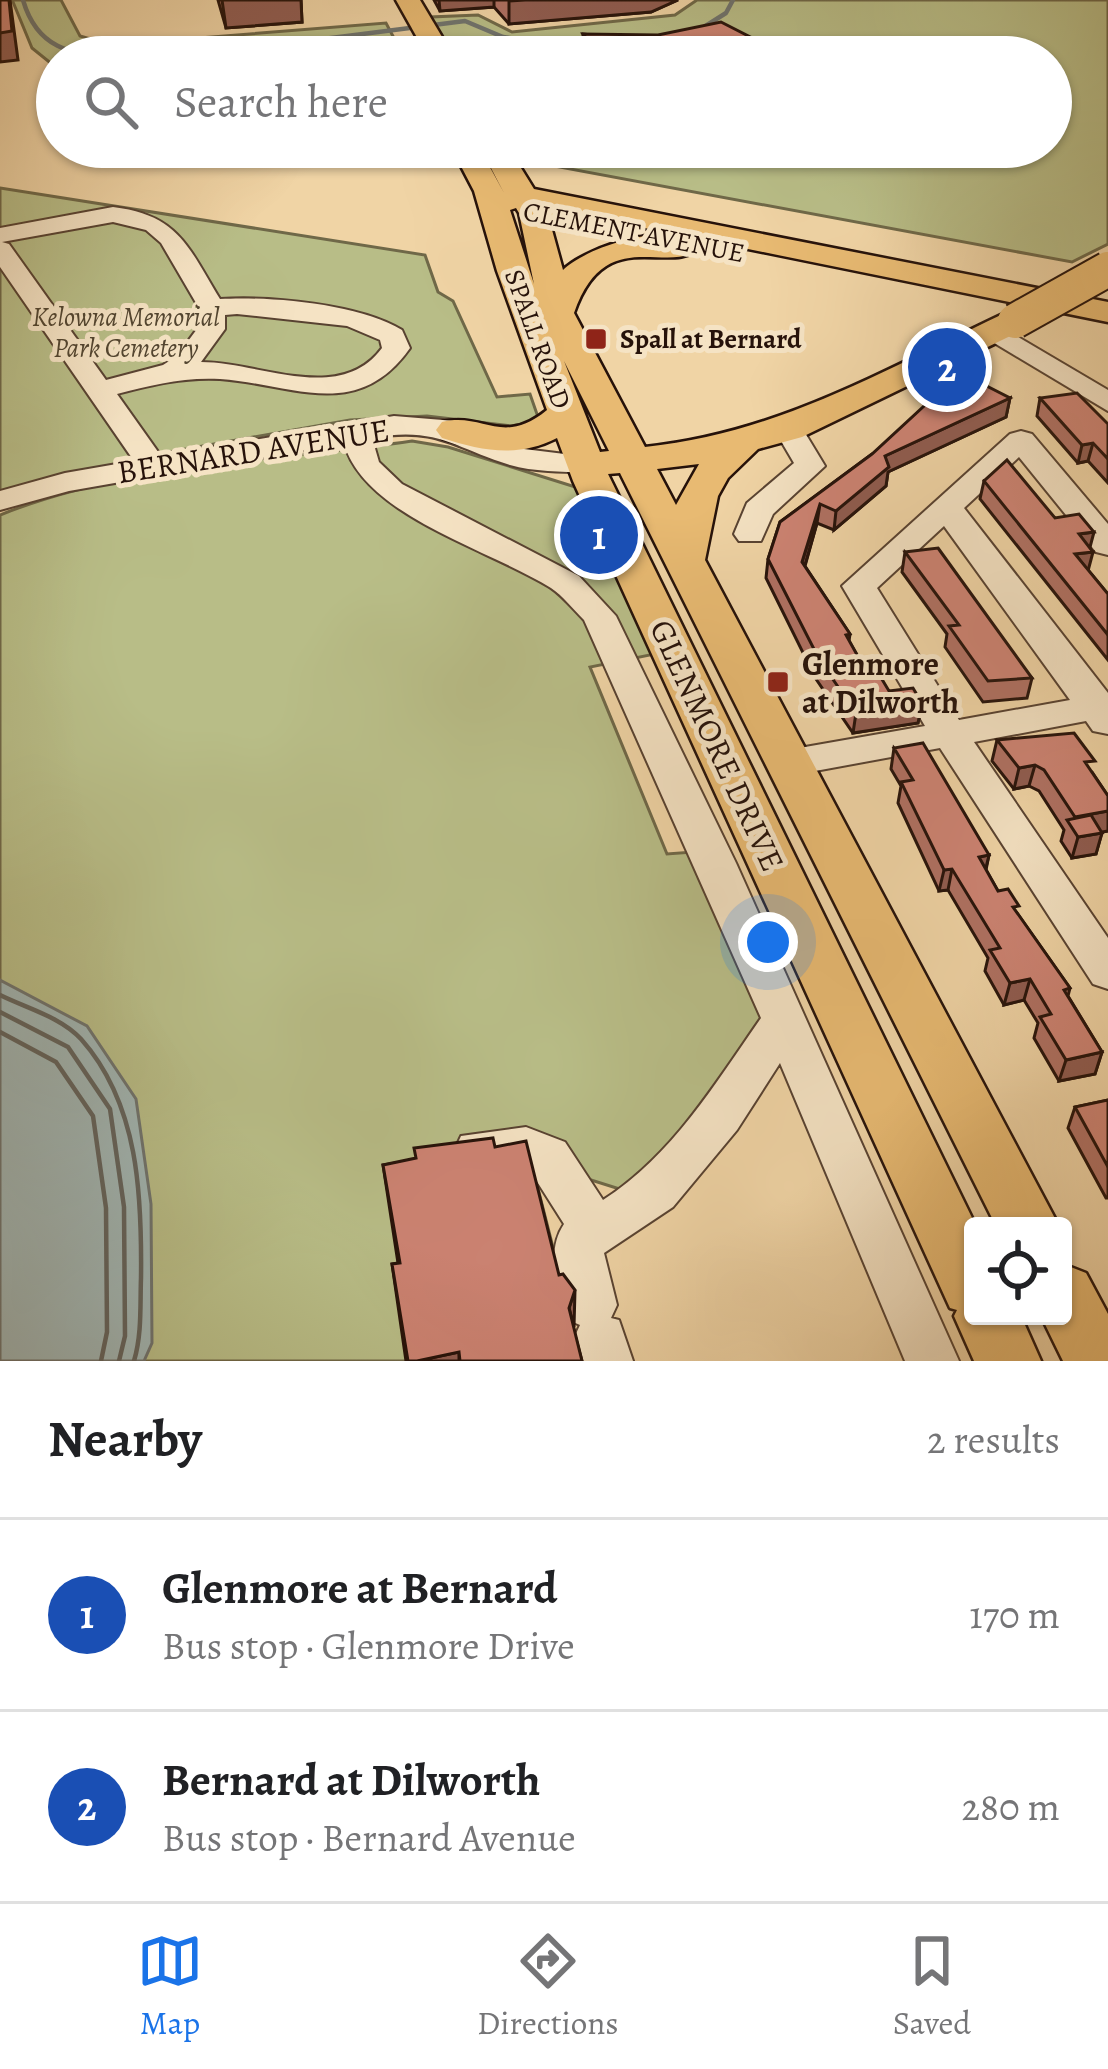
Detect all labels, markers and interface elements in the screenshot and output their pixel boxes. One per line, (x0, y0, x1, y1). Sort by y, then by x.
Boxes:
search box (36, 36, 1072, 168)
icon: search (78, 69, 144, 135)
text: Search here (174, 71, 388, 133)
street label: CLEMENT AVENUE (520, 193, 748, 271)
street label: SPALL ROAD (496, 264, 580, 414)
park label: Kelowna Memorial Park Cemetery (32, 299, 220, 366)
place label: Spall at Bernard (620, 321, 802, 357)
pin: 2 (908, 322, 986, 412)
marker: Spall at Bernard (583, 326, 609, 352)
street label: BERNARD AVENUE (114, 407, 392, 494)
pin: 1 (560, 490, 638, 580)
street label: GLENMORE DRIVE (639, 612, 796, 878)
place label: Glenmore at Dilworth (802, 641, 959, 724)
marker: Glenmore at Dilworth (765, 669, 791, 695)
your location (738, 912, 798, 972)
map controls (964, 1217, 1072, 1325)
button: locate (964, 1217, 1072, 1325)
text: Nearby (48, 1404, 202, 1474)
text: 2 results (927, 1413, 1060, 1466)
text: Glenmore at Bernard (162, 1557, 557, 1619)
text: 1 (80, 1588, 94, 1641)
text: 170 m (969, 1588, 1060, 1641)
text: Bus stop · Glenmore Drive (162, 1619, 575, 1672)
text: Bernard at Dilworth (162, 1749, 540, 1811)
text: 2 (78, 1780, 96, 1833)
text: 280 m (962, 1780, 1060, 1833)
text: Bus stop · Bernard Avenue (162, 1811, 576, 1864)
tab: Map (137, 1928, 203, 2045)
tab: Directions (477, 1928, 619, 2045)
tab: Saved (893, 1928, 971, 2045)

